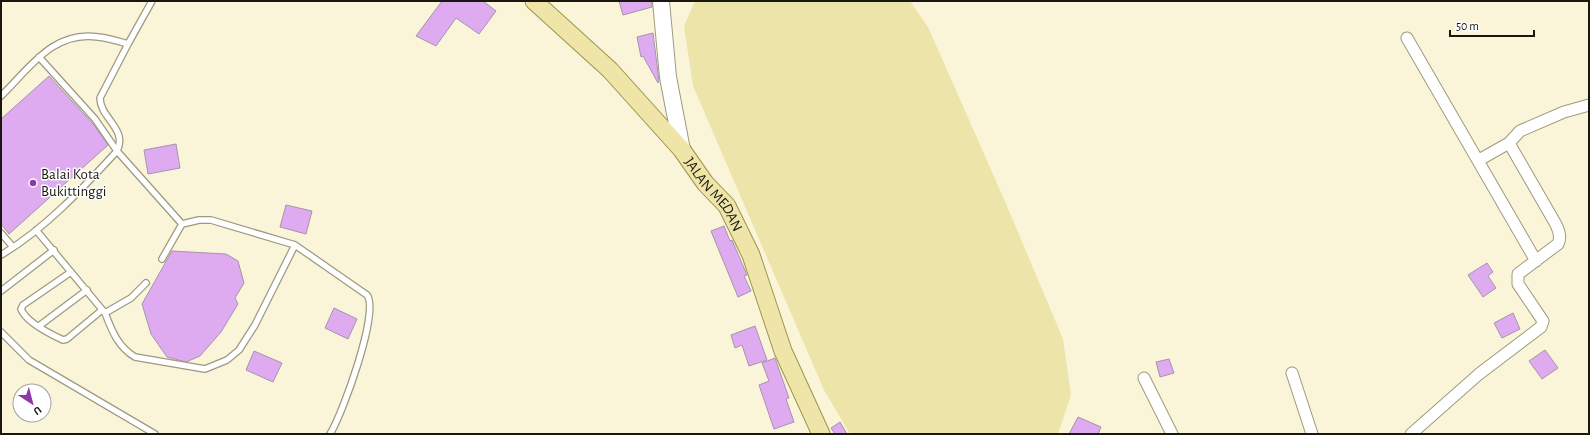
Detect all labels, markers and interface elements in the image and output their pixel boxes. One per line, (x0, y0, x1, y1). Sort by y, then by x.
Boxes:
scale bar (1450, 12, 1534, 38)
text: 50 m (1456, 20, 1479, 32)
street label: JALAN MEDAN (681, 155, 745, 234)
place label: Balai Kota Bukittinggi (41, 167, 106, 199)
marker: Balai Kota Bukittinggi (28, 178, 38, 188)
north arrow (12, 383, 52, 423)
text: U (32, 404, 44, 417)

